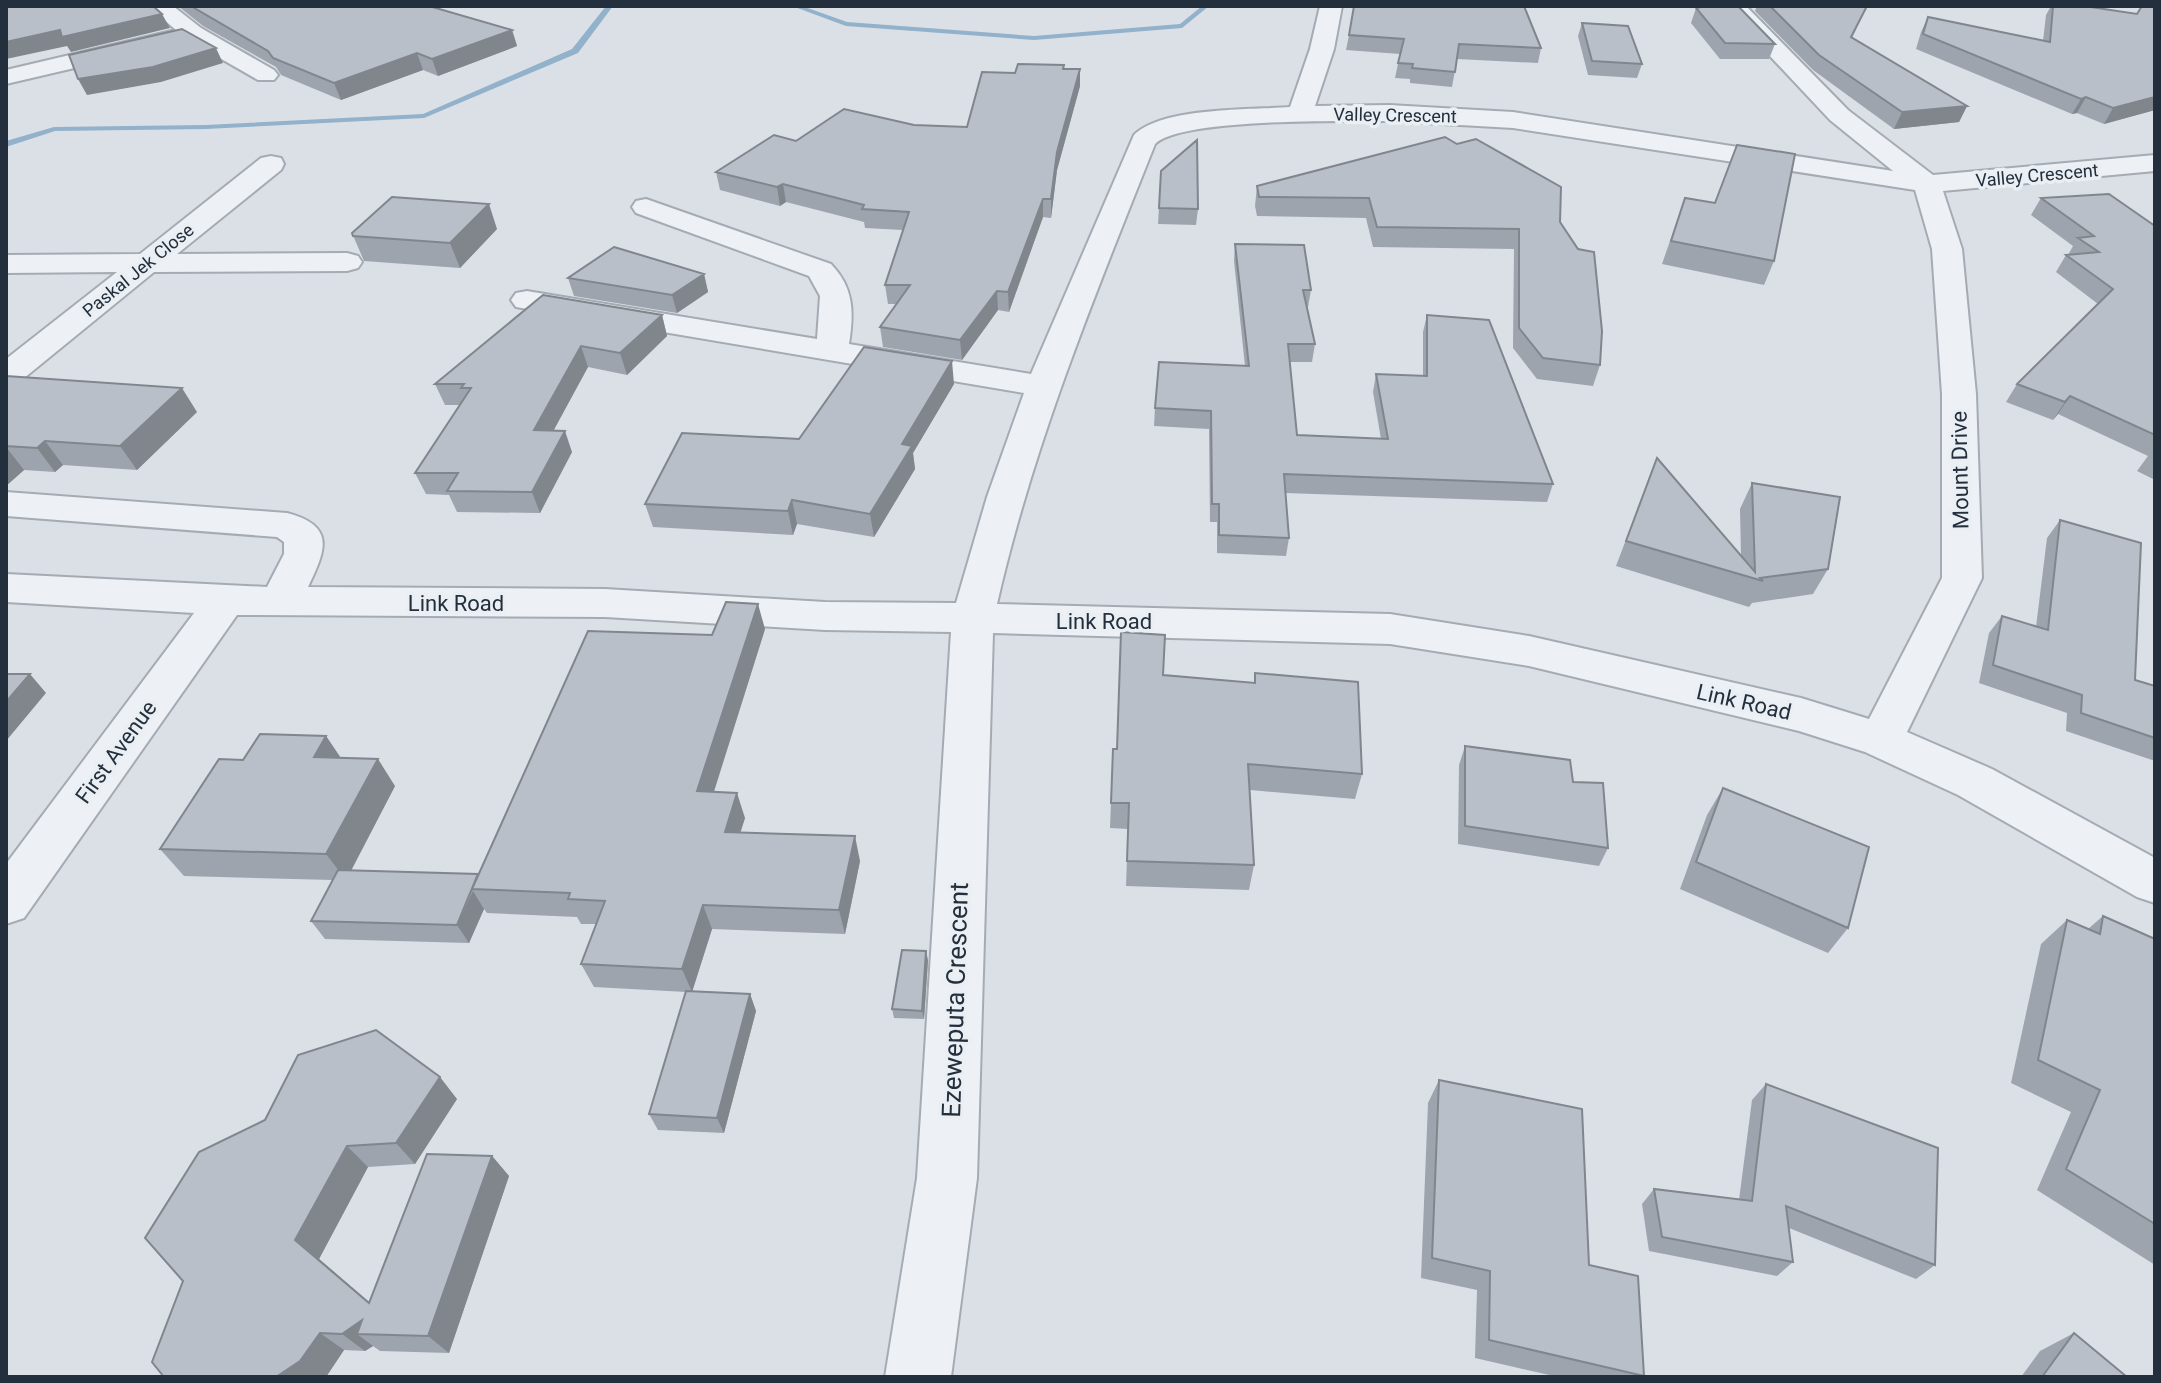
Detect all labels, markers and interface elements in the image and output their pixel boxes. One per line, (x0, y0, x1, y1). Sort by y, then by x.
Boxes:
street label: Valley Crescent (1333, 103, 1457, 127)
street label: Valley Crescent (1975, 159, 2099, 191)
street label: Paskal Jek Close (78, 219, 198, 321)
street label: Mount Drive (1946, 411, 1974, 529)
street label: Link Road (408, 591, 504, 616)
street label: Link Road (1056, 609, 1152, 634)
street label: Link Road (1694, 679, 1794, 725)
street label: First Avenue (70, 696, 162, 808)
street label: Ezeweputa Crescent (936, 882, 974, 1118)

